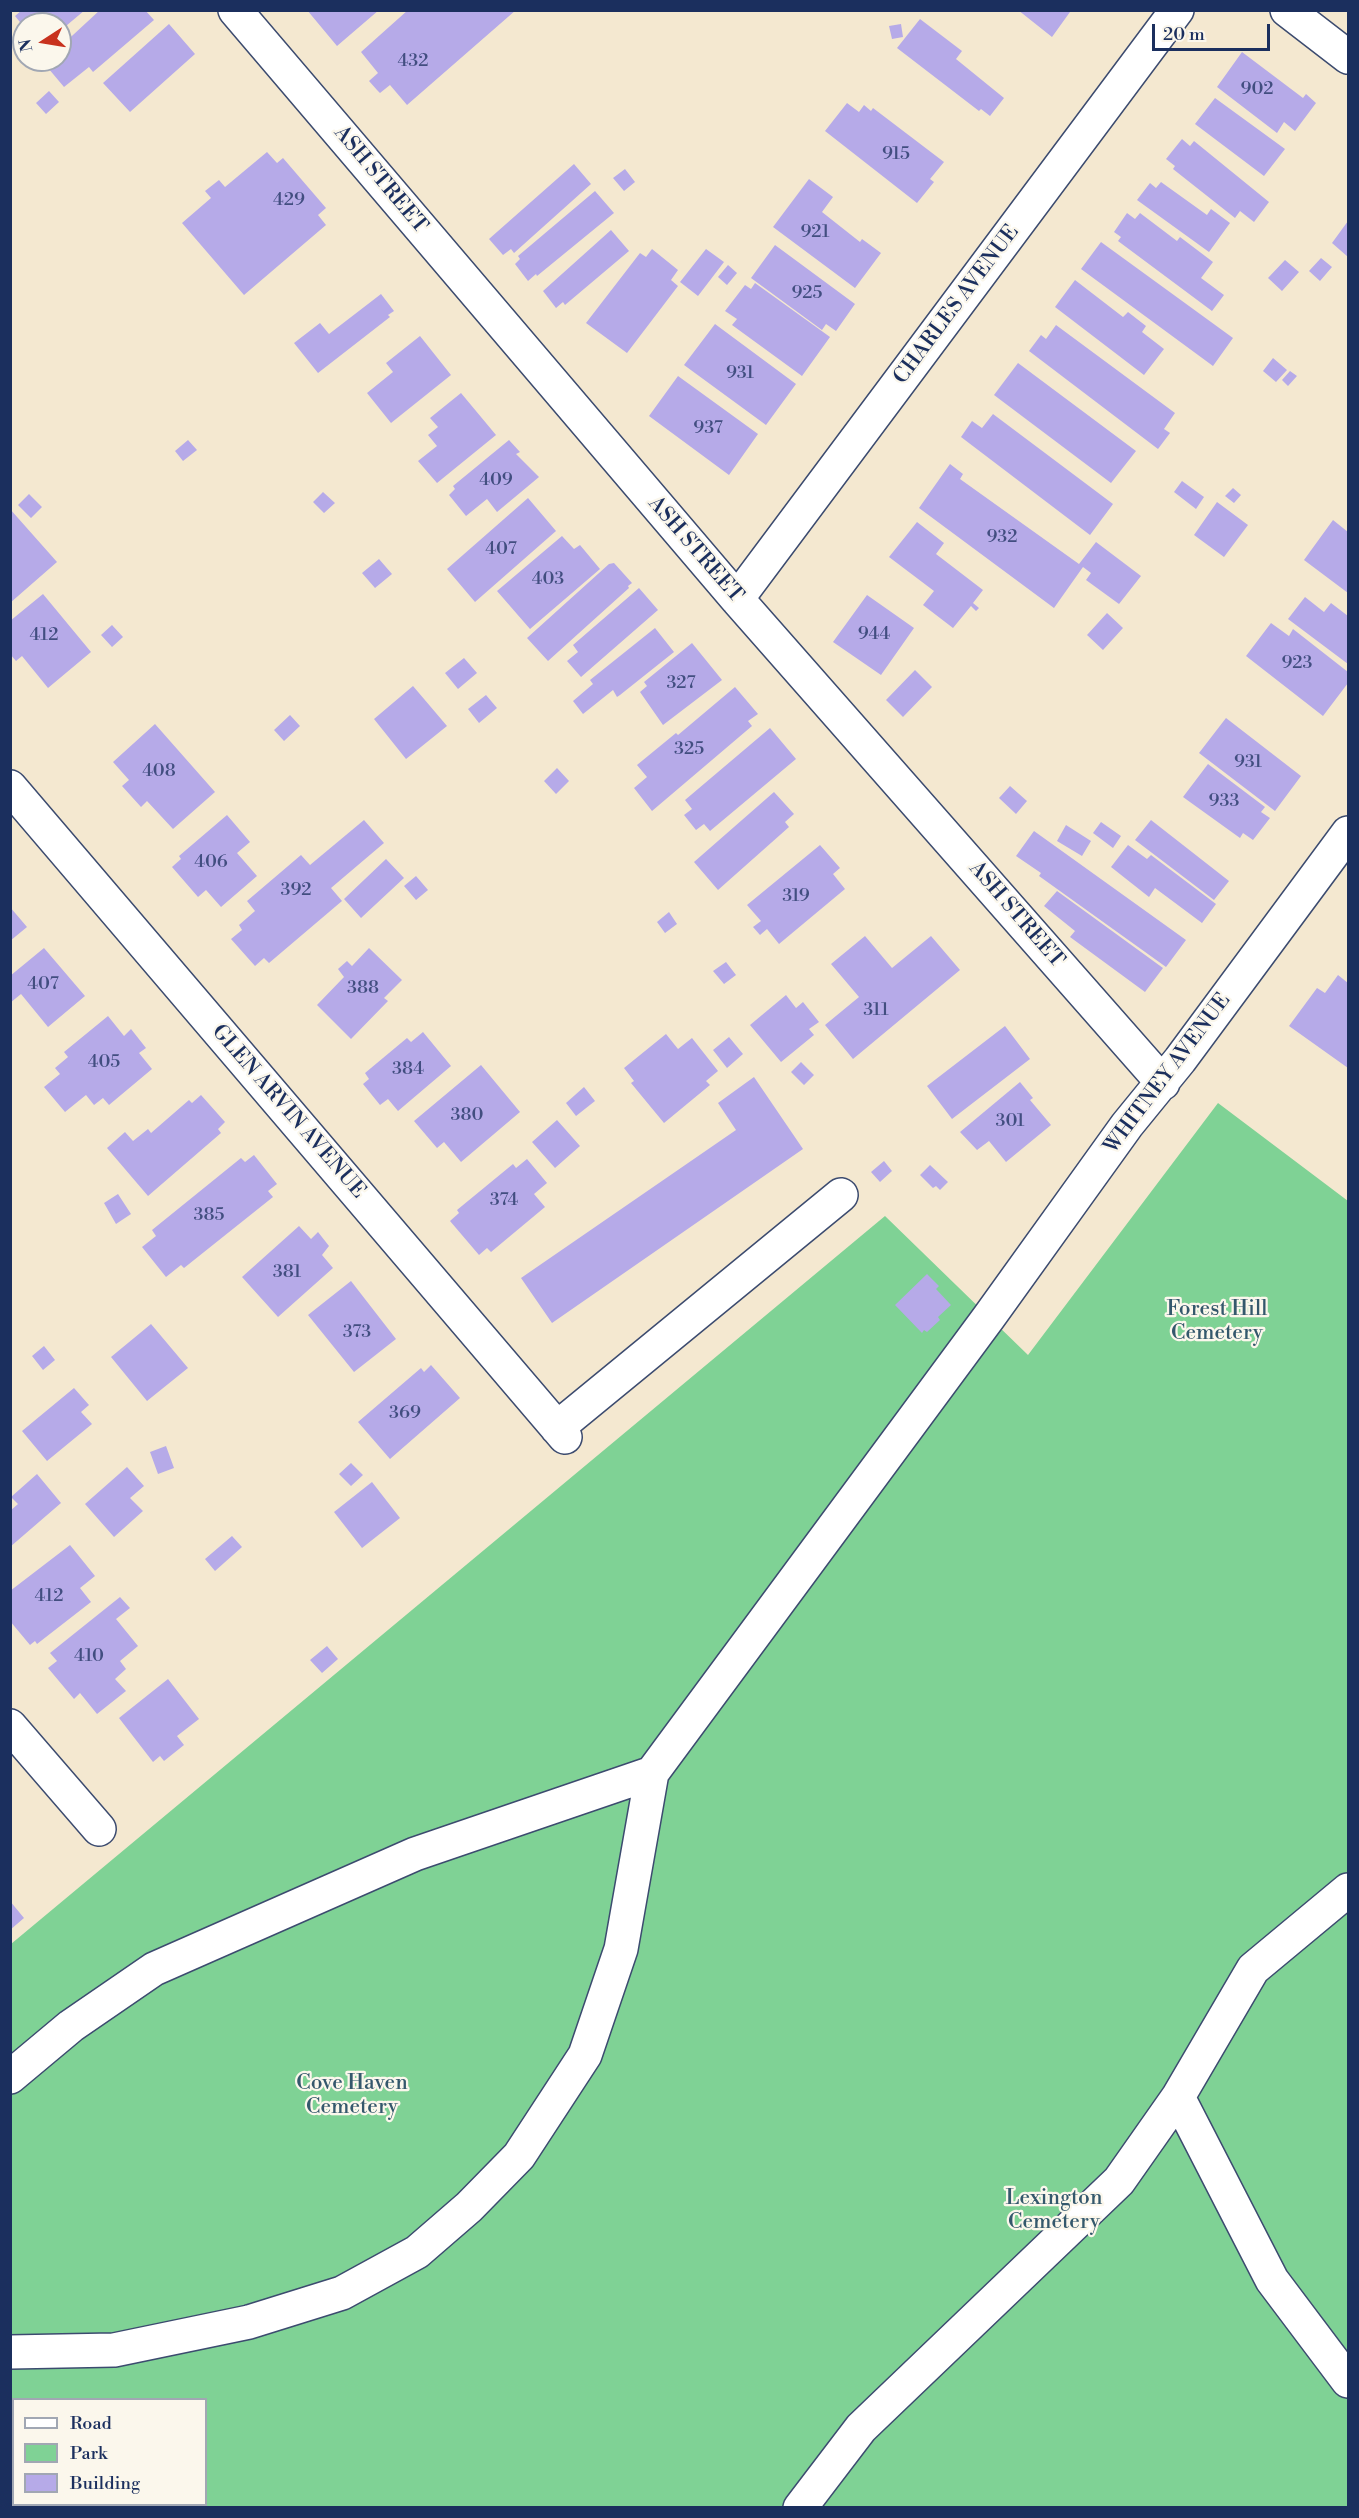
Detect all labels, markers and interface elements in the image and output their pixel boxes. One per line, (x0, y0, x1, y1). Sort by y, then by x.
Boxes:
north arrow (12, 12, 72, 72)
scale bar (1155, 12, 1274, 50)
text: 20 m (1163, 23, 1205, 46)
text: N (15, 37, 37, 54)
house number: 432 (398, 51, 428, 73)
house number: 902 (1241, 79, 1273, 101)
street label: ASH STREET (328, 121, 432, 239)
house number: 915 (882, 144, 910, 166)
house number: 429 (273, 190, 305, 212)
street label: CHARLES AVENUE (889, 221, 1025, 389)
house number: 921 (800, 222, 830, 244)
house number: 925 (791, 283, 823, 305)
house number: 931 (726, 363, 754, 385)
house number: 937 (693, 418, 723, 440)
house number: 409 (479, 470, 513, 492)
street label: ASH STREET (642, 492, 748, 608)
house number: 932 (986, 527, 1018, 549)
house number: 407 (485, 539, 517, 561)
house number: 403 (532, 569, 564, 591)
house number: 944 (858, 624, 890, 646)
house number: 412 (29, 625, 59, 647)
house number: 923 (1281, 653, 1313, 675)
house number: 327 (666, 673, 696, 695)
house number: 325 (674, 739, 704, 761)
house number: 931 (1234, 752, 1262, 774)
house number: 408 (142, 761, 176, 783)
house number: 933 (1209, 791, 1239, 813)
house number: 406 (194, 852, 228, 874)
street label: ASH STREET (963, 857, 1069, 973)
house number: 392 (280, 880, 312, 902)
house number: 319 (782, 886, 810, 908)
house number: 407 (27, 974, 59, 996)
house number: 388 (347, 978, 379, 1000)
street label: WHITNEY AVENUE (1100, 989, 1236, 1159)
house number: 311 (863, 1000, 889, 1022)
street label: GLEN ARVIN AVENUE (206, 1020, 370, 1204)
house number: 405 (88, 1052, 120, 1074)
house number: 384 (392, 1059, 424, 1081)
house number: 380 (451, 1105, 483, 1127)
house number: 301 (995, 1111, 1025, 1133)
house number: 374 (490, 1190, 518, 1212)
house number: 385 (194, 1205, 224, 1227)
house number: 381 (273, 1262, 301, 1284)
park label: Forest Hill Cemetery (1167, 1297, 1267, 1347)
house number: 373 (343, 1322, 371, 1344)
house number: 369 (389, 1403, 421, 1425)
house number: 412 (34, 1586, 64, 1608)
house number: 410 (74, 1646, 104, 1668)
park label: Cove Haven Cemetery (296, 2071, 408, 2121)
park label: Lexington Cemetery (1006, 2186, 1102, 2236)
legend (12, 2398, 207, 2506)
text: Road (70, 2412, 112, 2435)
text: Park (70, 2442, 107, 2465)
text: Building (70, 2472, 140, 2495)

